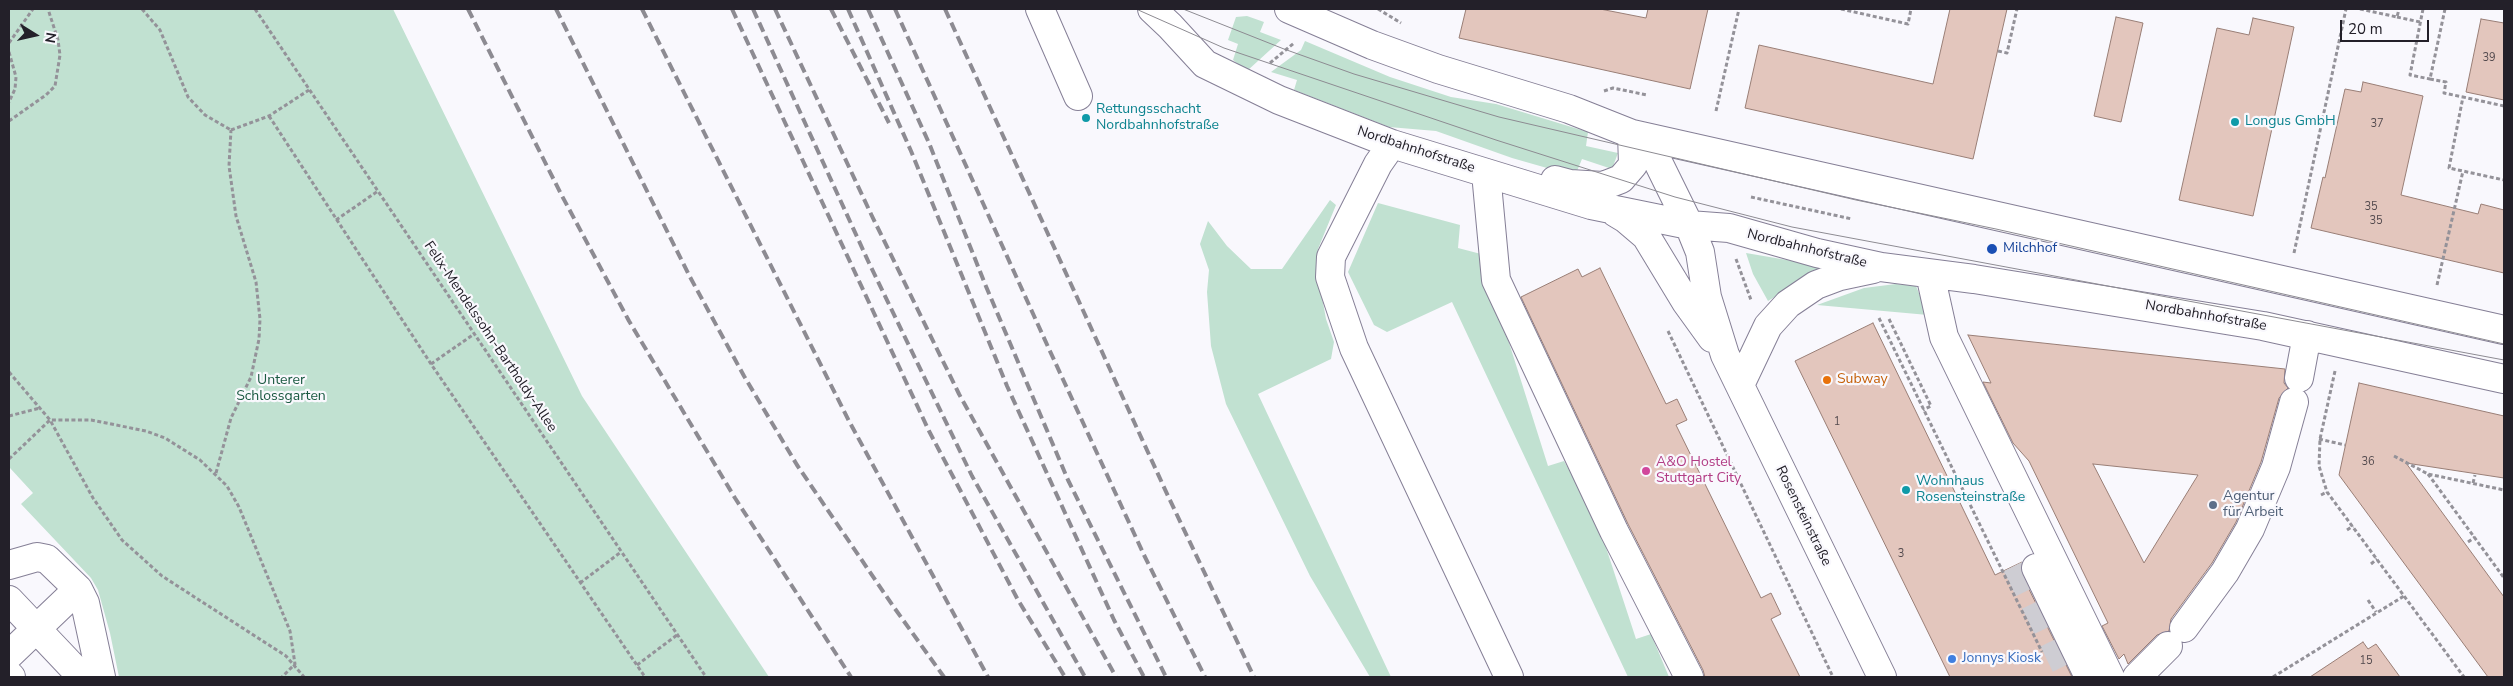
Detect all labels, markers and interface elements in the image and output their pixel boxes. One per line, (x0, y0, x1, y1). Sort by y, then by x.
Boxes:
north arrow (10, 10, 60, 60)
scale bar (2343, 10, 2432, 42)
text: 20 m (2348, 19, 2383, 39)
text: N (40, 31, 61, 44)
house number: 39 (2482, 51, 2496, 65)
place label: Rettungsschacht Nordbahnhofstraße (1096, 102, 1219, 134)
marker: Rettungsschacht Nordbahnhofstraße (1080, 112, 1092, 124)
place label: Longus GmbH (2245, 114, 2336, 130)
marker: Longus GmbH (2229, 116, 2241, 128)
house number: 37 (2370, 117, 2384, 131)
street label: Nordbahnhofstraße (1355, 123, 1477, 177)
house number: 35 (2364, 200, 2378, 214)
house number: 35 (2369, 214, 2383, 228)
street label: Nordbahnhofstraße (1745, 226, 1869, 272)
street label: Felix-Mendelssohn-Bartholdy-Allee (420, 238, 560, 436)
place label: Milchhof (2003, 241, 2057, 257)
marker: Milchhof (1985, 242, 1999, 256)
street label: Nordbahnhofstraße (2144, 297, 2268, 335)
place label: Subway (1837, 372, 1888, 388)
park label: Unterer Schlossgarten (236, 373, 326, 406)
marker: Subway (1821, 374, 1833, 386)
house number: 1 (1834, 415, 1840, 429)
place label: A&O Hostel Stuttgart City (1656, 455, 1741, 488)
house number: 36 (2361, 455, 2375, 469)
street label: Rosensteinstraße (1772, 463, 1834, 569)
marker: A&O Hostel Stuttgart City (1640, 465, 1652, 477)
place label: Wohnhaus Rosensteinstraße (1916, 474, 2025, 507)
marker: Wohnhaus Rosensteinstraße (1900, 484, 1912, 496)
place label: Agentur für Arbeit (2223, 489, 2283, 522)
marker: Agentur für Arbeit (2207, 499, 2219, 511)
house number: 3 (1898, 547, 1904, 561)
place label: Jonnys Kiosk (1962, 651, 2041, 667)
marker: Jonnys Kiosk (1946, 653, 1958, 665)
house number: 15 (2359, 654, 2373, 668)

